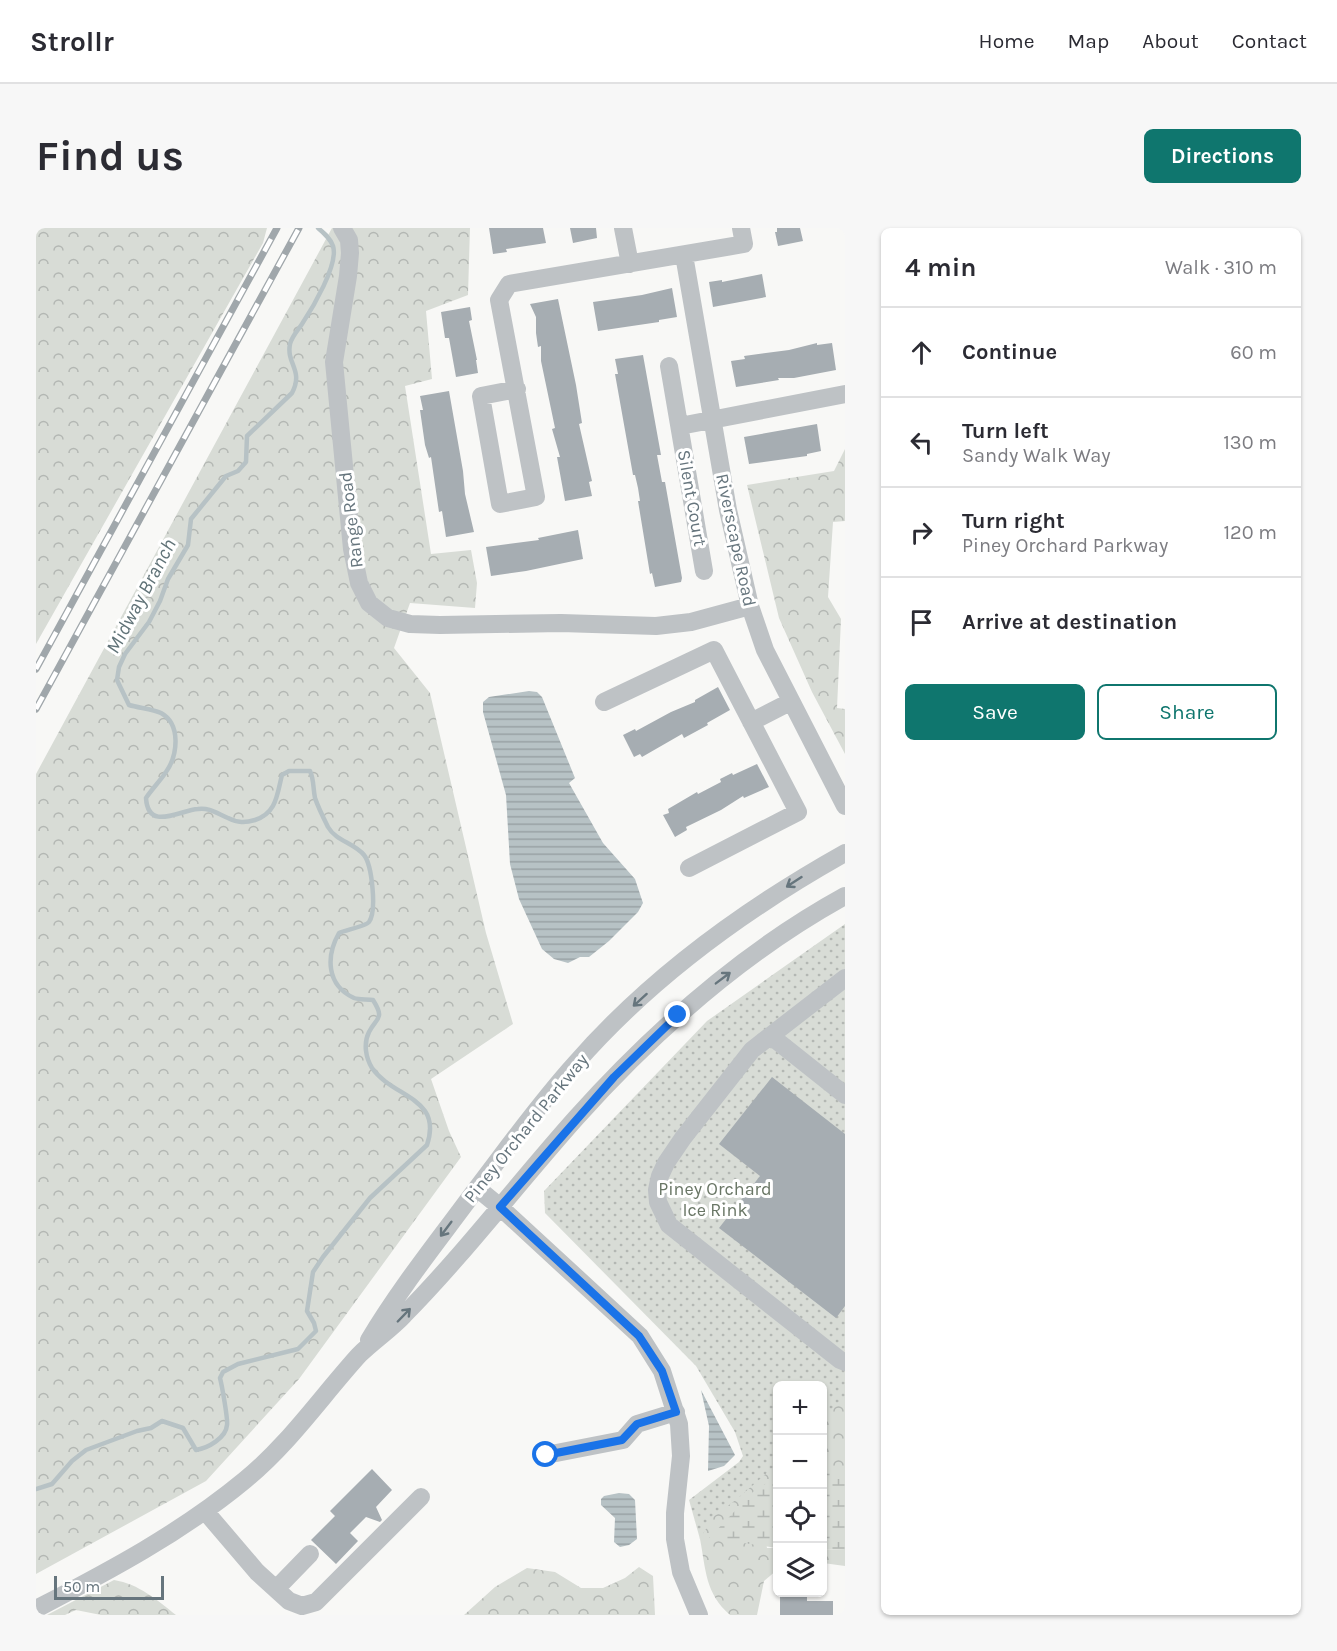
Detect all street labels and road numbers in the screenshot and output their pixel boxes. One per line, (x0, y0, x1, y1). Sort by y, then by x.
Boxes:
street label: Silent Court (673, 448, 711, 548)
street label: Range Road (334, 471, 368, 569)
street label: Riverscape Road (711, 472, 761, 608)
street label: Piney Orchard Parkway (459, 1048, 593, 1207)

